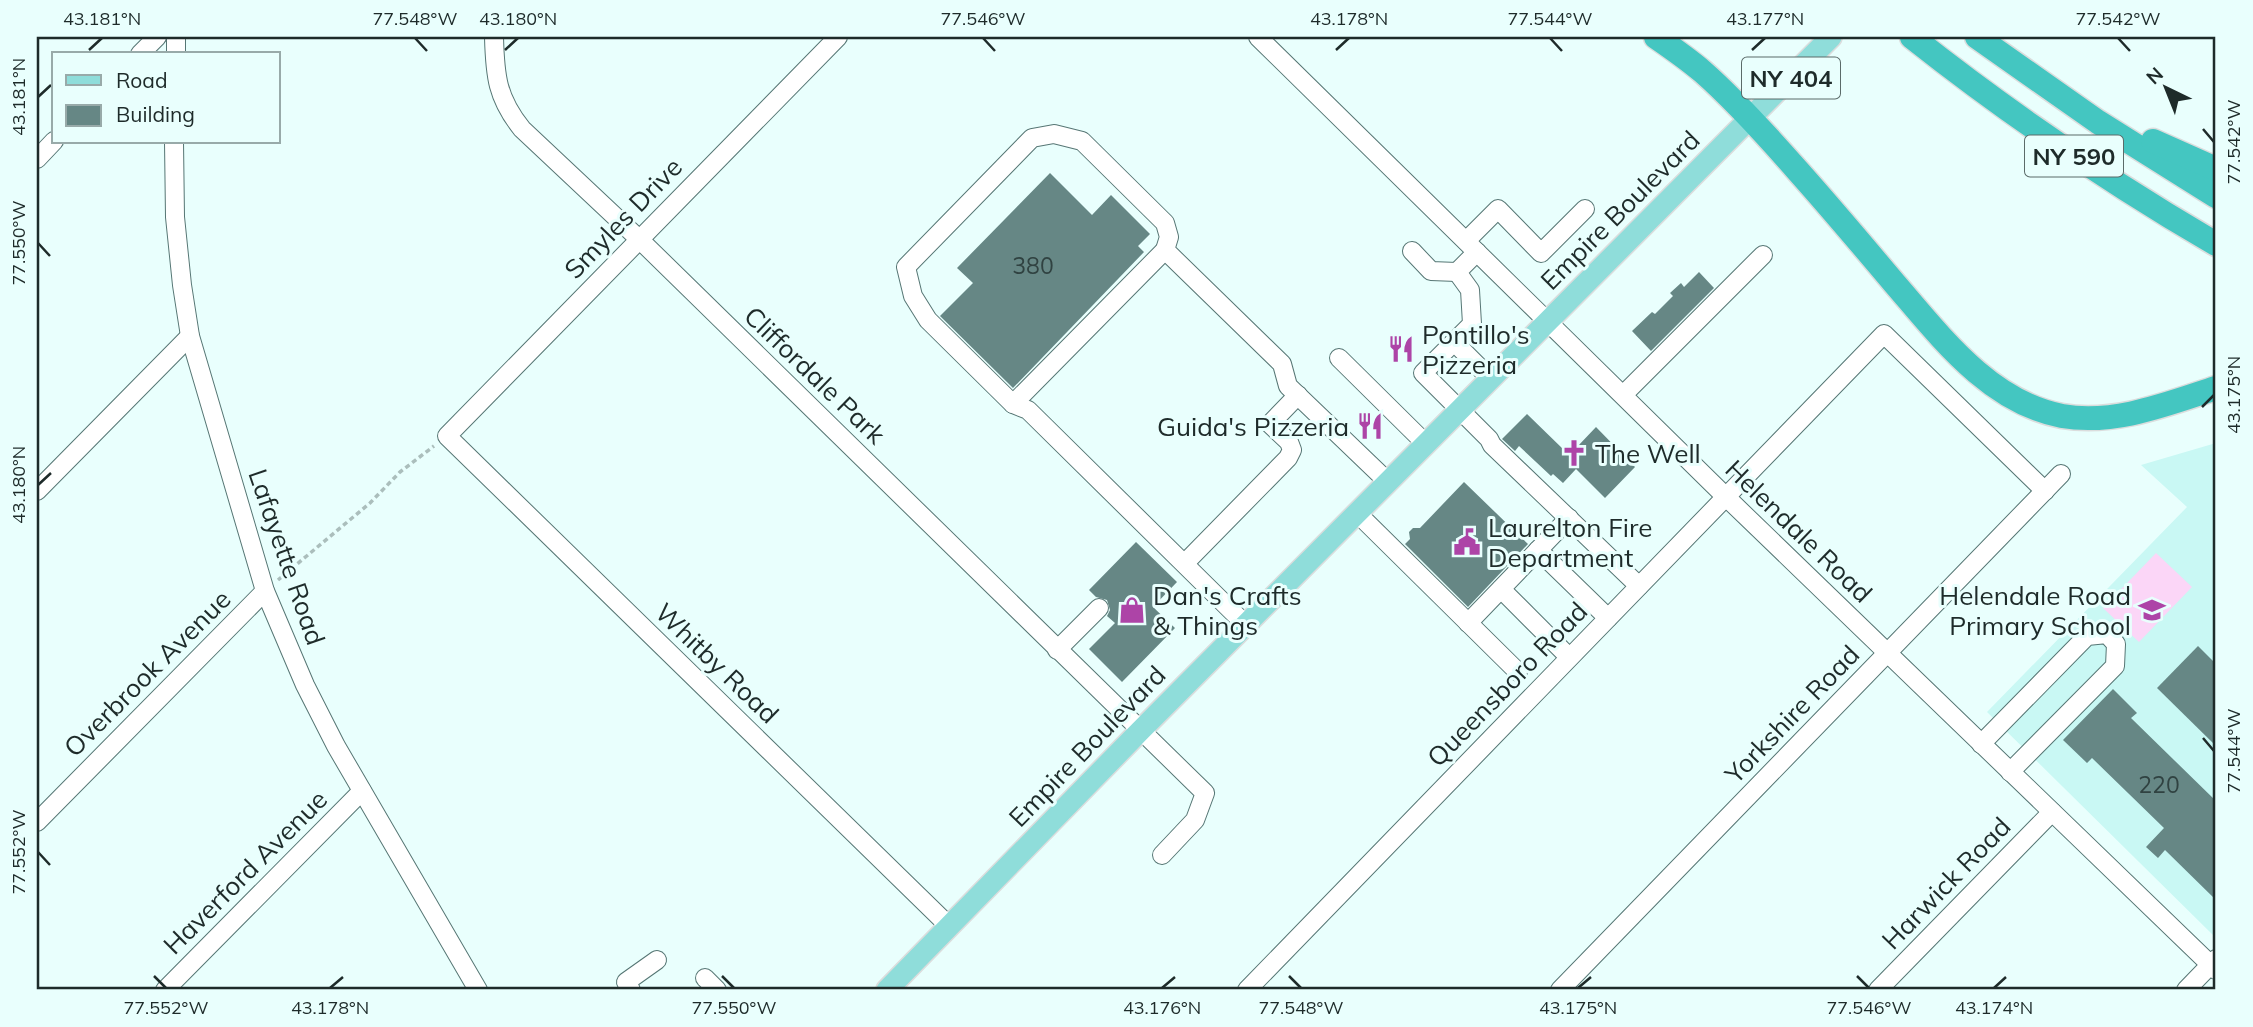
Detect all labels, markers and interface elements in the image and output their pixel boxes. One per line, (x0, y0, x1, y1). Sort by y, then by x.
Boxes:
text: 43.181°N (63, 7, 141, 30)
text: 77.548°W (372, 7, 458, 30)
text: 43.180°N (479, 7, 557, 30)
text: 77.546°W (940, 7, 1026, 30)
text: 43.178°N (1310, 7, 1388, 30)
text: 77.544°W (1507, 7, 1593, 30)
text: 43.177°N (1726, 7, 1804, 30)
text: 77.542°W (2075, 7, 2161, 30)
legend (52, 52, 280, 144)
north arrow (2130, 52, 2200, 122)
road number: NY 404 (1742, 57, 1840, 98)
text: 43.181°N (7, 58, 30, 136)
text: N (2141, 62, 2168, 89)
text: Road (116, 67, 167, 93)
text: 77.542°W (2222, 99, 2245, 185)
text: Building (116, 101, 195, 127)
street label: Empire Boulevard (1533, 123, 1707, 297)
road number: NY 590 (2025, 136, 2123, 176)
street label: Smyles Drive (557, 151, 689, 285)
text: 77.550°W (7, 200, 30, 286)
house number: 380 (1012, 251, 1054, 280)
street label: Cliffordale Park (737, 299, 893, 451)
place label: Pontillo's Pizzeria (1422, 318, 1530, 381)
restaurant icon: Pontillo's Pizzeria (1386, 334, 1416, 364)
text: 43.175°N (2222, 356, 2245, 434)
place label: Guida's Pizzeria (1157, 410, 1349, 443)
restaurant icon: Guida's Pizzeria (1355, 411, 1385, 441)
place label: The Well (1595, 437, 1701, 470)
church icon: The Well (1559, 438, 1589, 468)
text: 43.180°N (7, 446, 30, 524)
street label: Helendale Road (1719, 453, 1879, 609)
street label: Lafayette Road (241, 465, 333, 649)
place label: Laurelton Fire Department (1488, 511, 1652, 574)
public building icon: Laurelton Fire Department (1452, 527, 1482, 557)
place label: Dan's Crafts & Things (1153, 579, 1302, 642)
place label: Helendale Road Primary School (1939, 579, 2131, 642)
street label: Overbrook Avenue (57, 583, 237, 763)
shop icon: Dan's Crafts & Things (1117, 595, 1147, 625)
street label: Queensboro Road (1420, 595, 1594, 773)
school or university icon: Helendale Road Primary School (2137, 595, 2167, 625)
street label: Whitby Road (648, 596, 786, 730)
street label: Yorkshire Road (1717, 638, 1866, 791)
street label: Empire Boulevard (1002, 658, 1172, 834)
text: 77.544°W (2222, 708, 2245, 794)
house number: 220 (2138, 770, 2180, 799)
street label: Haverford Avenue (156, 783, 334, 961)
text: 77.552°W (7, 809, 30, 895)
street label: Harwick Road (1875, 810, 2017, 956)
text: 77.552°W (123, 996, 209, 1019)
text: 43.178°N (291, 996, 369, 1019)
text: 77.550°W (691, 996, 777, 1019)
text: 43.176°N (1123, 996, 1201, 1019)
text: 77.548°W (1258, 996, 1344, 1019)
text: 43.175°N (1539, 996, 1617, 1019)
text: 77.546°W (1826, 996, 1912, 1019)
text: 43.174°N (1955, 996, 2033, 1019)

